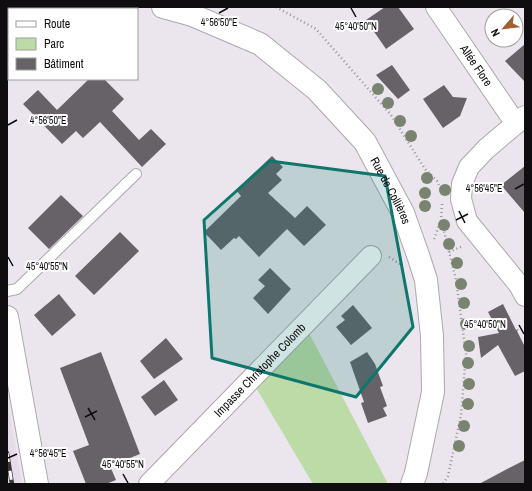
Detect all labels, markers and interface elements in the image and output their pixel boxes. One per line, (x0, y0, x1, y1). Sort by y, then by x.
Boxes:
legend (8, 8, 138, 80)
north arrow (484, 8, 524, 48)
text: Route (44, 16, 70, 32)
text: 4°56'50"E (201, 16, 237, 29)
text: 45°40'50"N (335, 20, 377, 33)
text: N (487, 27, 503, 39)
text: Parc (44, 36, 64, 52)
street label: Allée Flore (456, 41, 496, 90)
text: Bâtiment (44, 56, 84, 72)
text: 4°56'50"E (30, 114, 66, 127)
street label: Rue de Collières (367, 154, 414, 226)
text: 4°56'45"E (466, 182, 502, 195)
text: 45°40'55"N (26, 260, 68, 273)
text: 45°40'50"N (464, 318, 506, 331)
street label: Impasse Christophe Colomb (211, 320, 309, 420)
text: 4°56'45"E (30, 447, 66, 460)
text: 45°40'55"N (102, 458, 144, 471)

